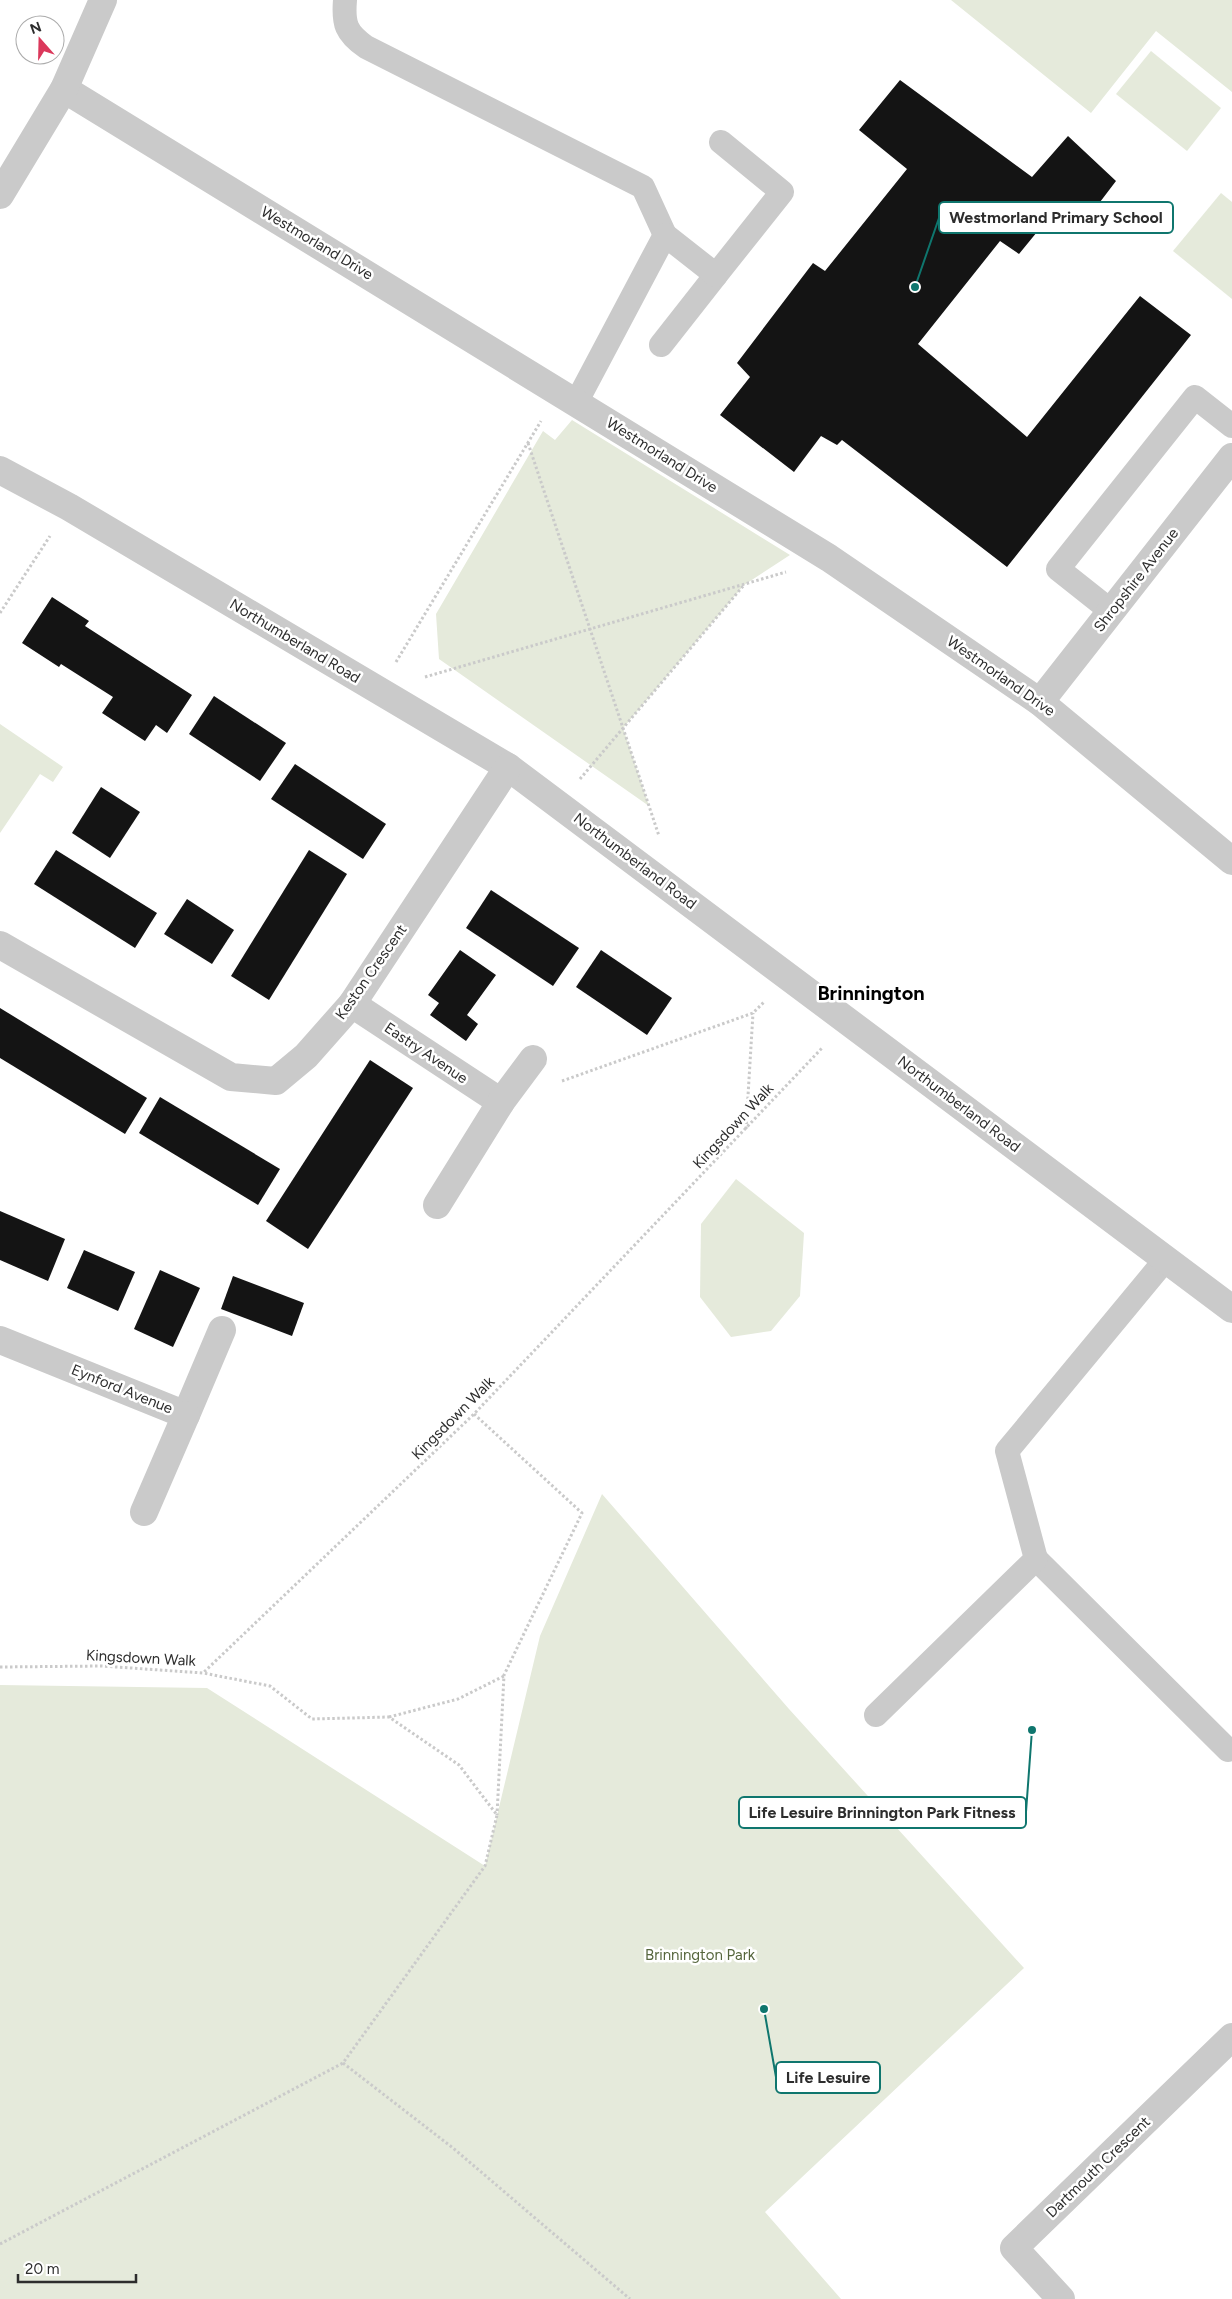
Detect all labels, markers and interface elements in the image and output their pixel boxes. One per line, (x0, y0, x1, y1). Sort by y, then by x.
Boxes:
north arrow (15, 15, 65, 65)
text: N (28, 18, 44, 38)
street label: Westmorland Drive (258, 202, 376, 284)
callout: Westmorland Primary School (939, 202, 1173, 233)
text: Westmorland Primary School (949, 208, 1163, 227)
street label: Westmorland Drive (603, 414, 721, 496)
street label: Shropshire Avenue (1090, 525, 1182, 635)
street label: Northumberland Road (227, 595, 363, 687)
street label: Westmorland Drive (944, 632, 1058, 720)
street label: Northumberland Road (570, 809, 700, 913)
street label: Keston Crescent (331, 921, 411, 1023)
district label: Brinnington (817, 981, 925, 1005)
street label: Eastry Avenue (381, 1019, 471, 1087)
street label: Northumberland Road (894, 1052, 1024, 1156)
street label: Kingsdown Walk (689, 1079, 778, 1172)
street label: Eynford Avenue (69, 1360, 175, 1418)
street label: Kingsdown Walk (408, 1372, 499, 1463)
street label: Kingsdown Walk (86, 1646, 197, 1670)
callout: Life Lesuire Brinnington Park Fitness (739, 1797, 1026, 1828)
text: Life Lesuire Brinnington Park Fitness (749, 1803, 1016, 1822)
park label: Brinnington Park (645, 1946, 756, 1964)
callout: Life Lesuire (776, 2062, 880, 2093)
text: Life Lesuire (786, 2068, 870, 2087)
street label: Dartmouth Crescent (1042, 2112, 1154, 2221)
scale bar (18, 2252, 135, 2284)
text: 20 m (25, 2260, 59, 2278)

